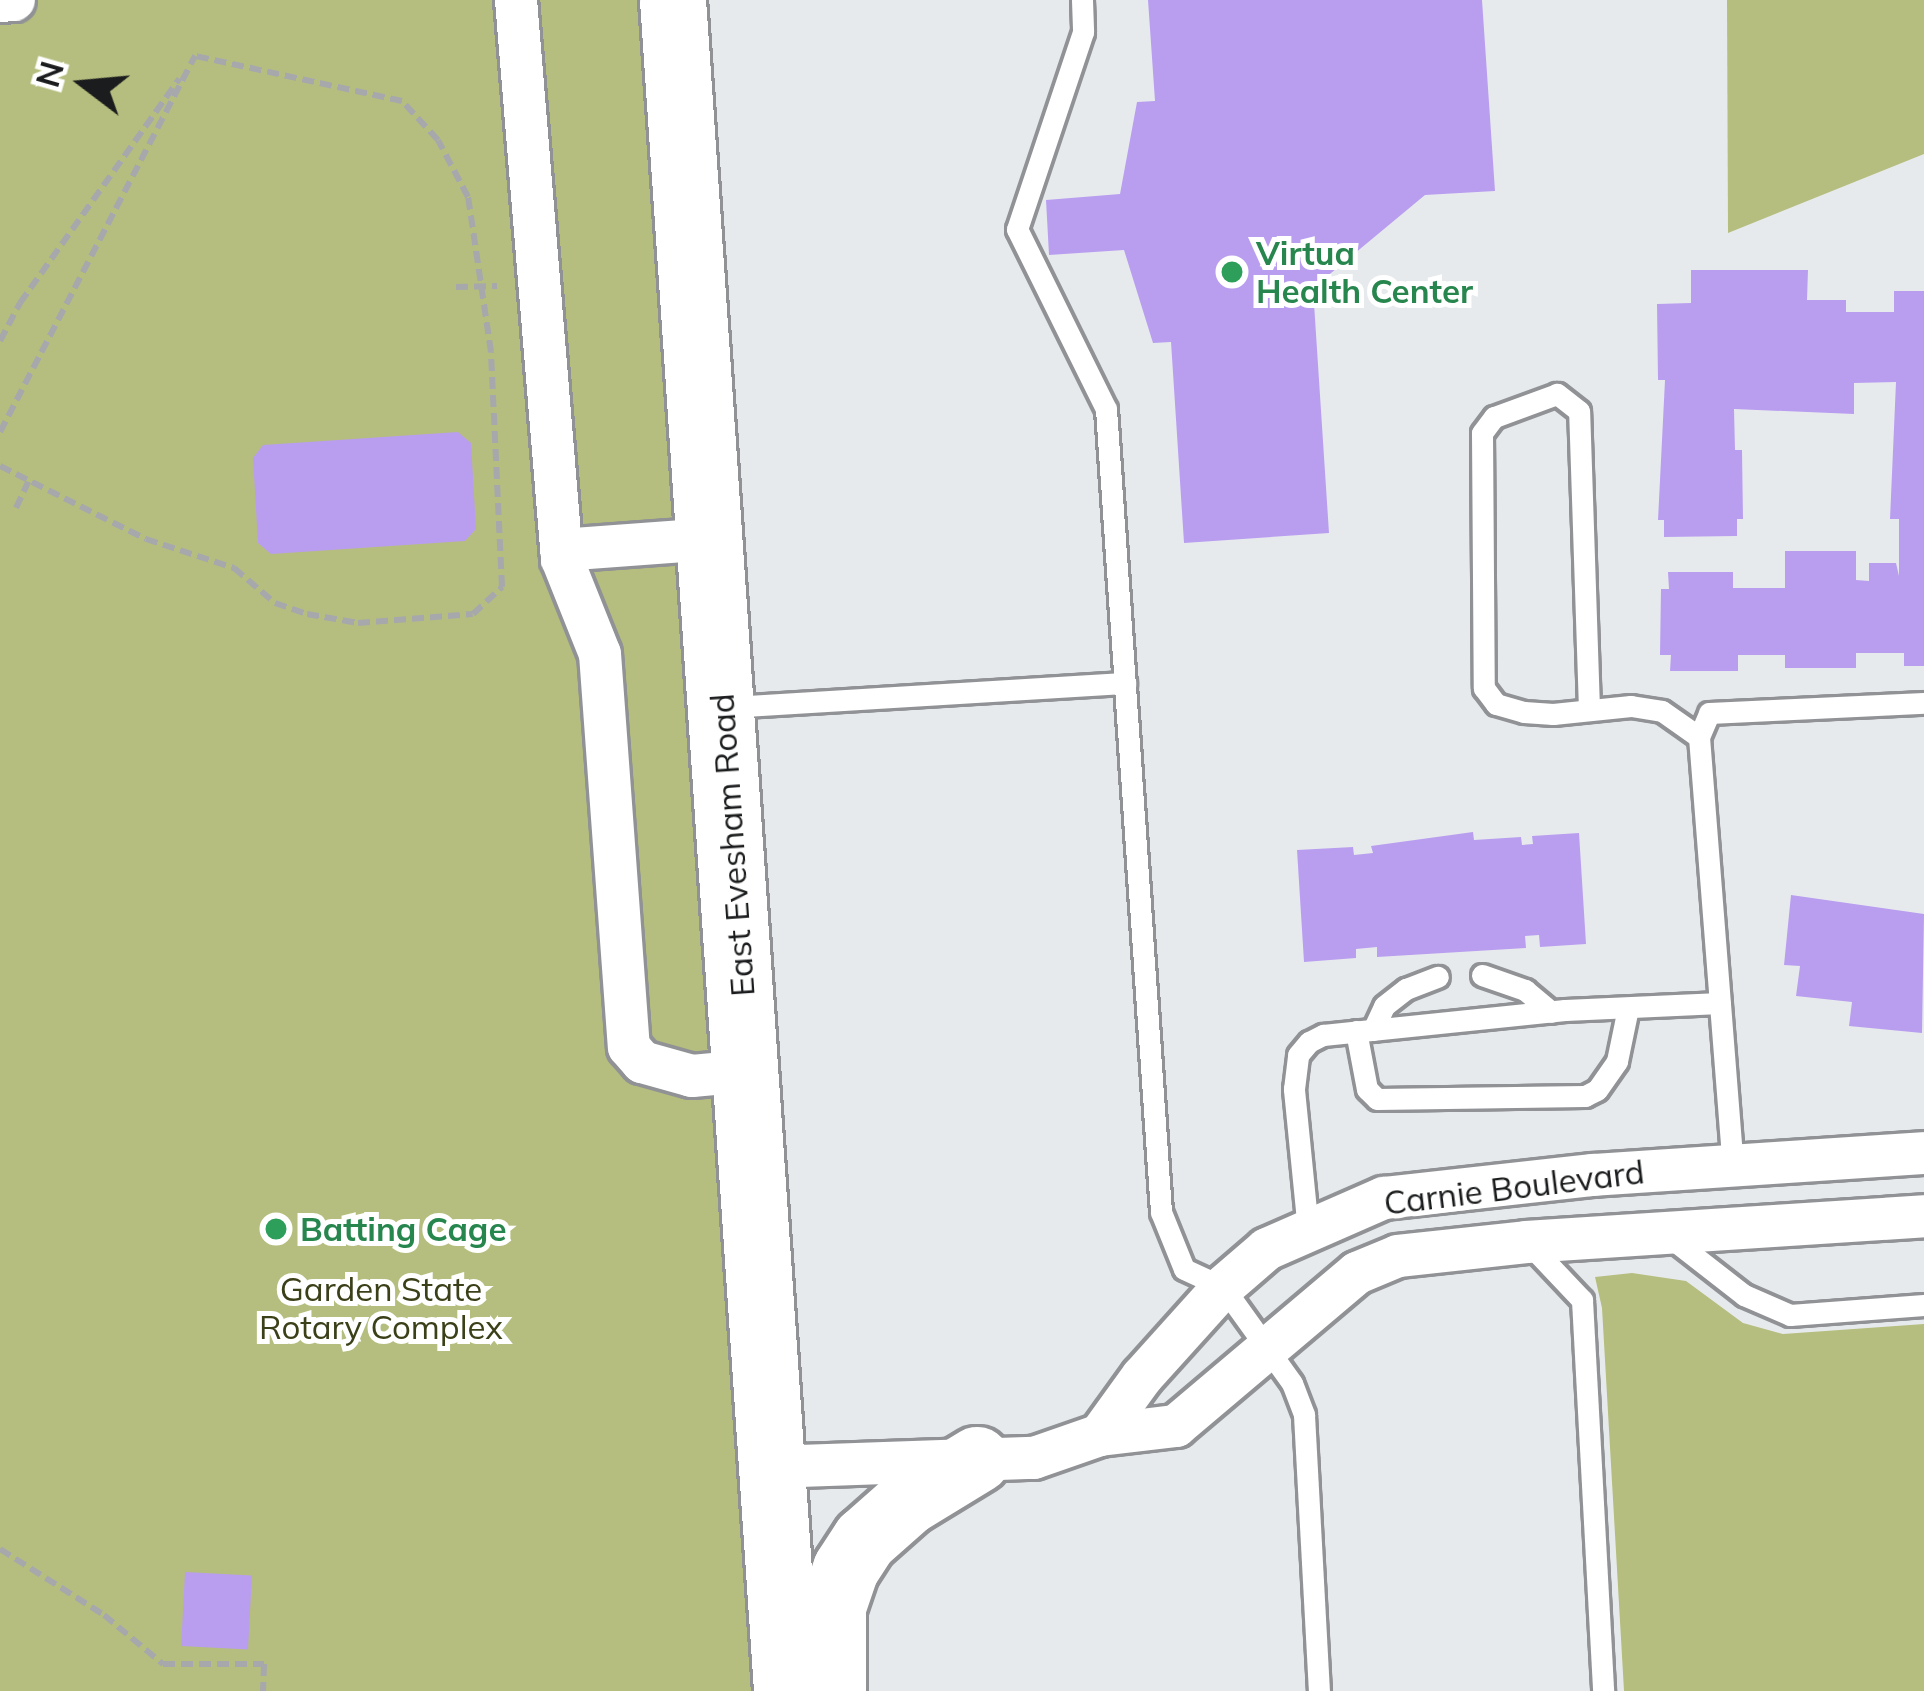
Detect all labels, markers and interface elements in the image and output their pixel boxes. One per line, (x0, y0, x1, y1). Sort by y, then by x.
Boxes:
north arrow (24, 24, 144, 144)
text: N (26, 56, 72, 92)
place label: Virtua Health Center (1256, 233, 1473, 311)
marker: Virtua Health Center (1219, 259, 1245, 285)
street label: East Evesham Road (702, 692, 762, 998)
street label: Carnie Boulevard (1382, 1151, 1646, 1223)
place label: Batting Cage (300, 1209, 506, 1249)
marker: Batting Cage (263, 1216, 289, 1242)
park label: Garden State Rotary Complex (259, 1269, 503, 1347)

